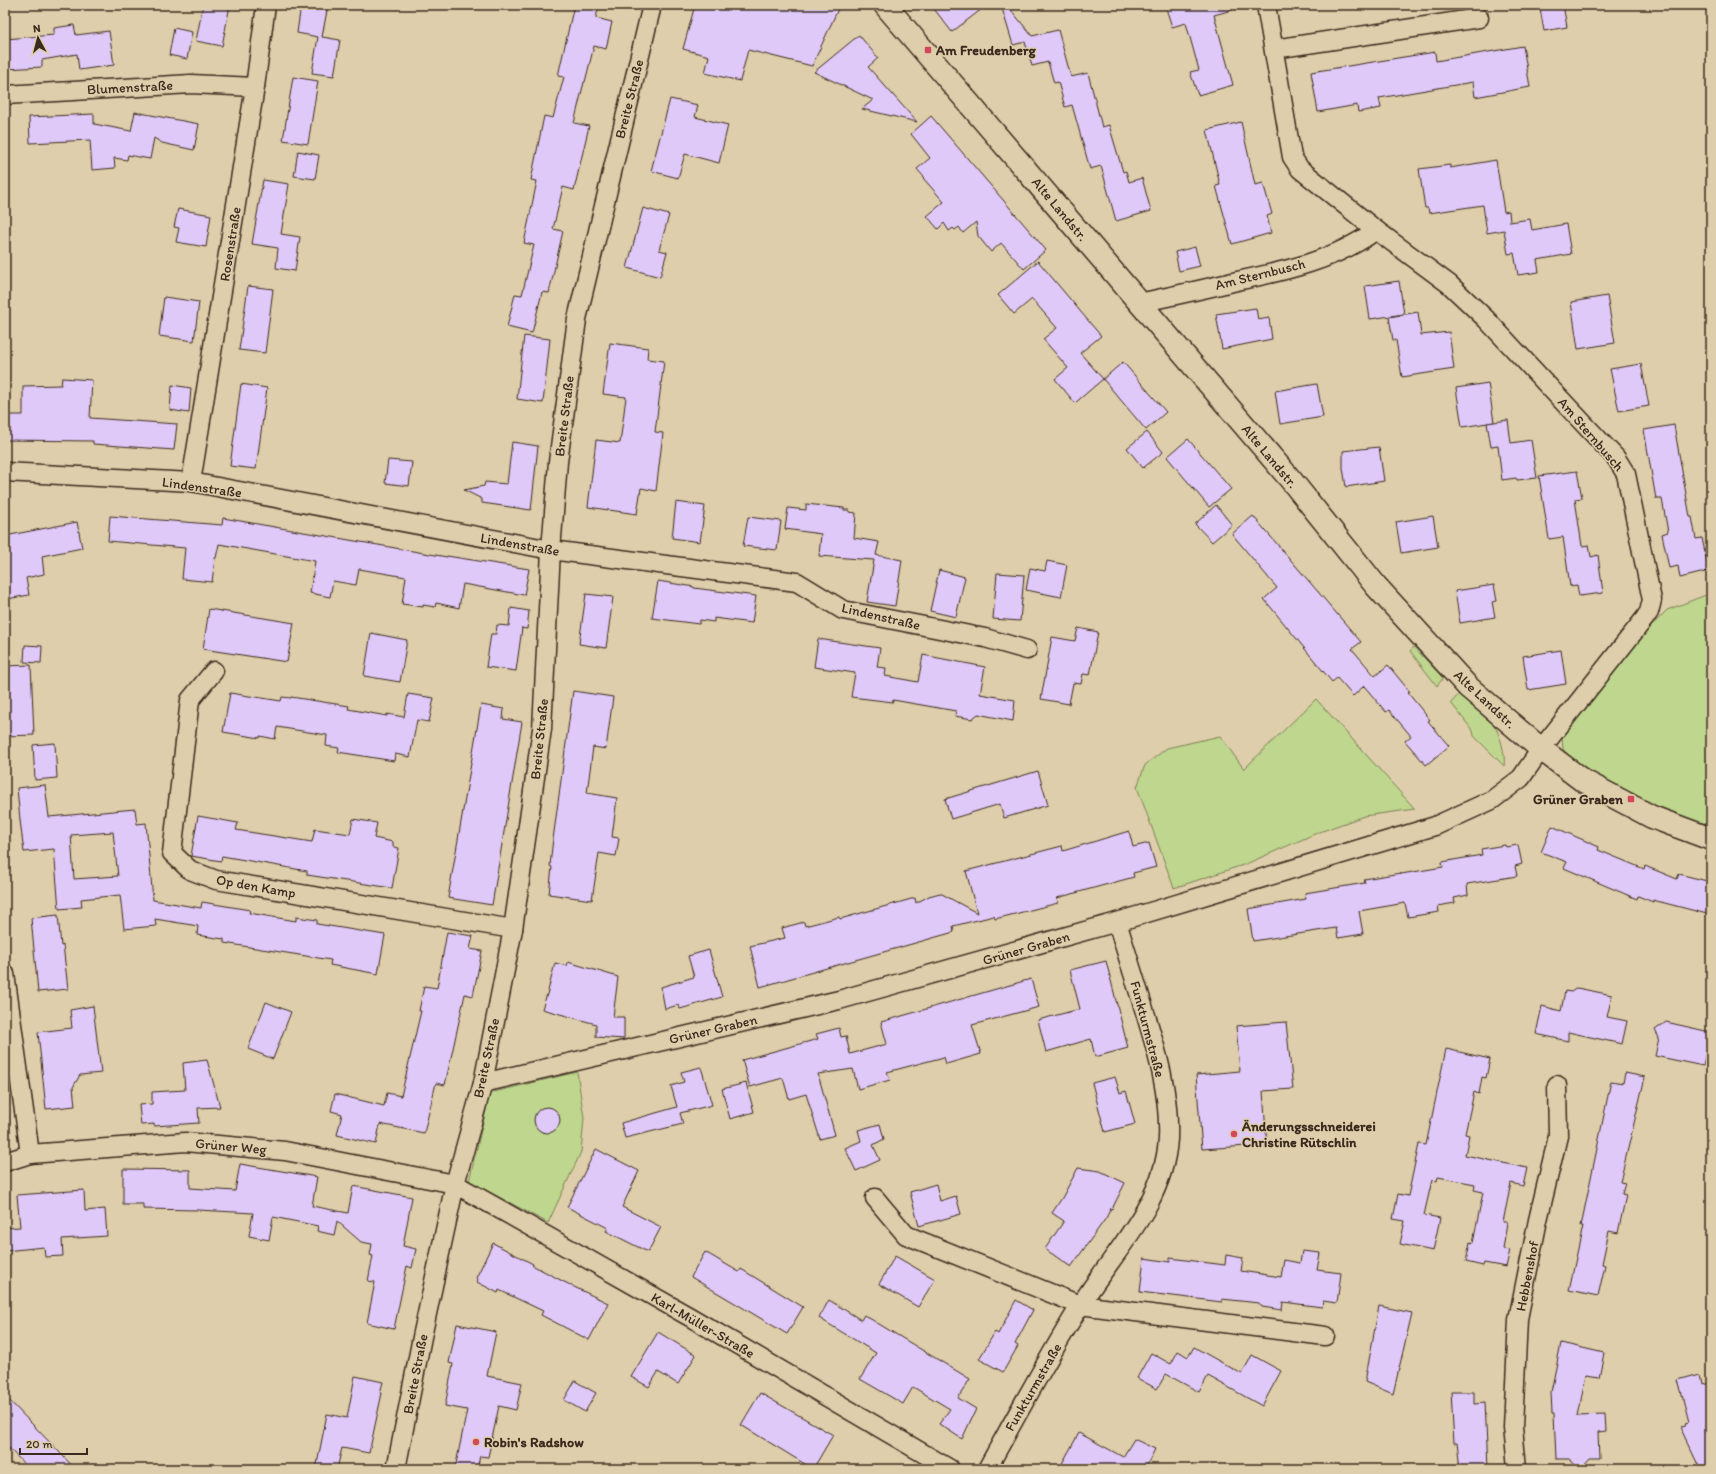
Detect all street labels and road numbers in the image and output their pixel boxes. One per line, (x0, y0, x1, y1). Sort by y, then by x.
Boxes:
street label: Breite Straße (611, 57, 648, 141)
street label: Blumenstraße (87, 77, 174, 98)
street label: Alte Landstr. (1028, 174, 1091, 245)
street label: Rosenstraße (216, 205, 245, 283)
street label: Am Sternbusch (1213, 255, 1307, 294)
street label: Breite Straße (551, 374, 578, 457)
street label: Am Sternbusch (1554, 394, 1627, 475)
street label: Alte Landstr. (1238, 421, 1301, 492)
street label: Lindenstraße (161, 473, 243, 502)
street label: Lindenstraße (479, 529, 561, 560)
street label: Lindenstraße (840, 599, 922, 634)
street label: Alte Landstr. (1450, 667, 1519, 732)
street label: Breite Straße (527, 697, 552, 780)
street label: Op den Kamp (215, 871, 297, 902)
street label: Grüner Graben (981, 928, 1072, 969)
street label: Funkturmstraße (1127, 979, 1169, 1079)
street label: Grüner Graben (667, 1011, 759, 1048)
street label: Breite Straße (470, 1016, 503, 1100)
street label: Grüner Weg (195, 1135, 268, 1158)
street label: Hebbenshof (1512, 1239, 1543, 1313)
street label: Karl-Müller-Straße (648, 1289, 758, 1362)
street label: Breite Straße (399, 1332, 432, 1416)
street label: Funkturmstraße (1001, 1340, 1066, 1434)

